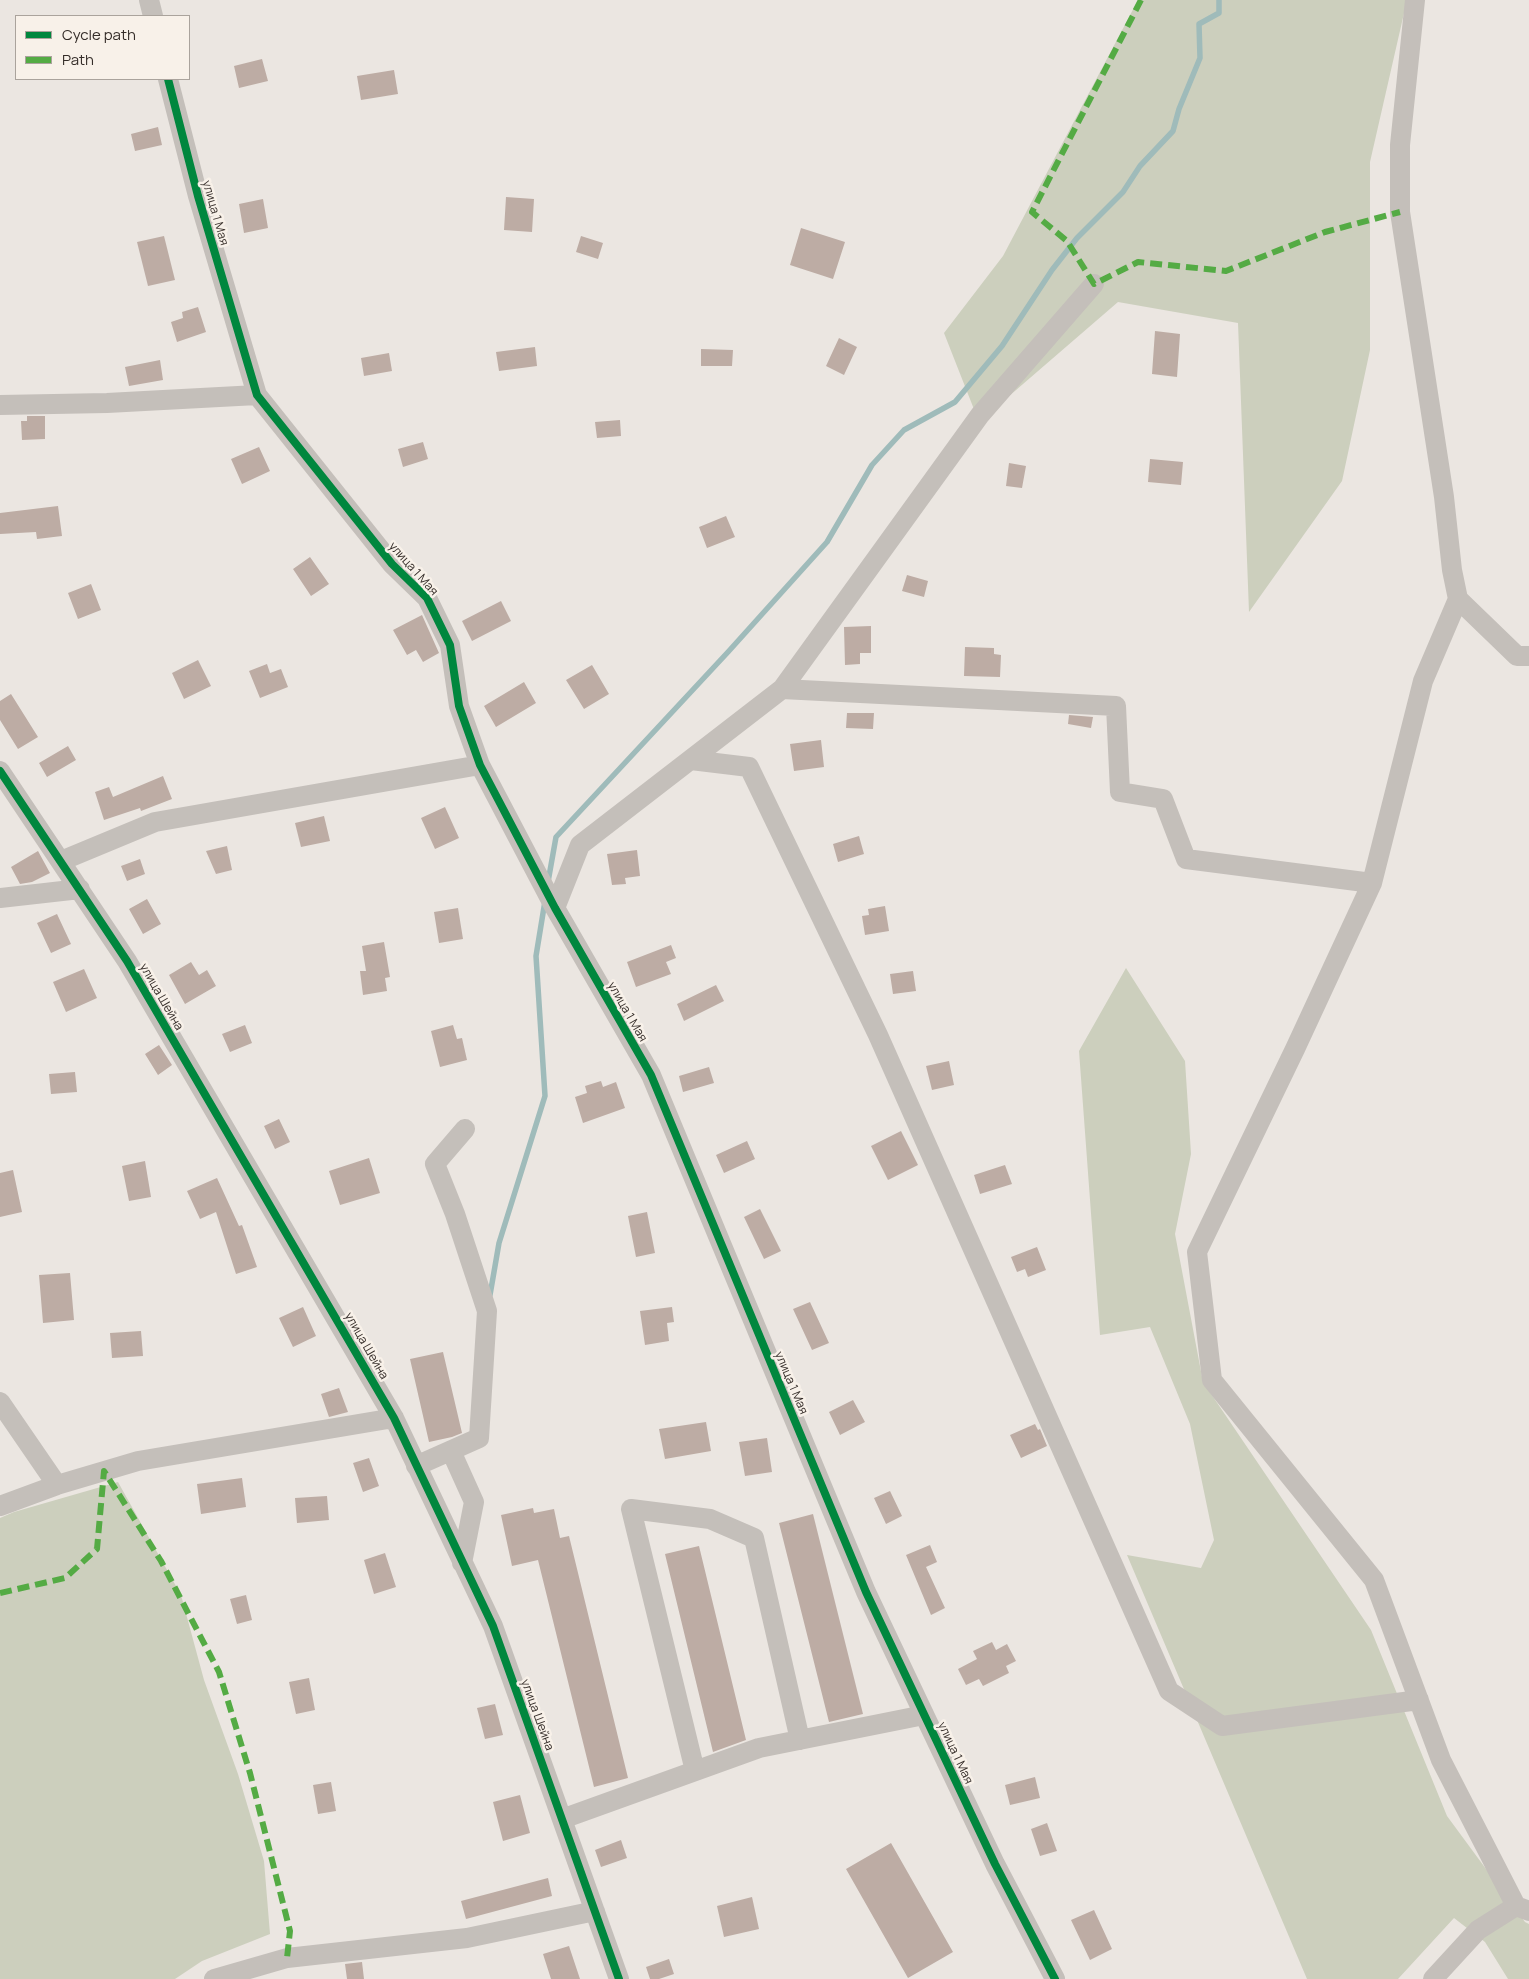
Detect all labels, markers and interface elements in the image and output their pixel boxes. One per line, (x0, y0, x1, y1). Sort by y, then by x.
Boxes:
legend (15, 15, 190, 80)
text: Cycle path (62, 24, 136, 45)
text: Path (62, 49, 94, 70)
street label: улица 1 Мая (199, 179, 231, 247)
street label: улица 1 Мая (385, 539, 441, 599)
street label: улица Шейна (136, 961, 186, 1033)
street label: улица 1 Мая (604, 979, 650, 1045)
street label: улица Шейна (341, 1310, 391, 1382)
street label: улица 1 Мая (771, 1349, 811, 1417)
street label: улица Шейна (517, 1677, 557, 1753)
street label: улица 1 Мая (934, 1720, 976, 1786)

